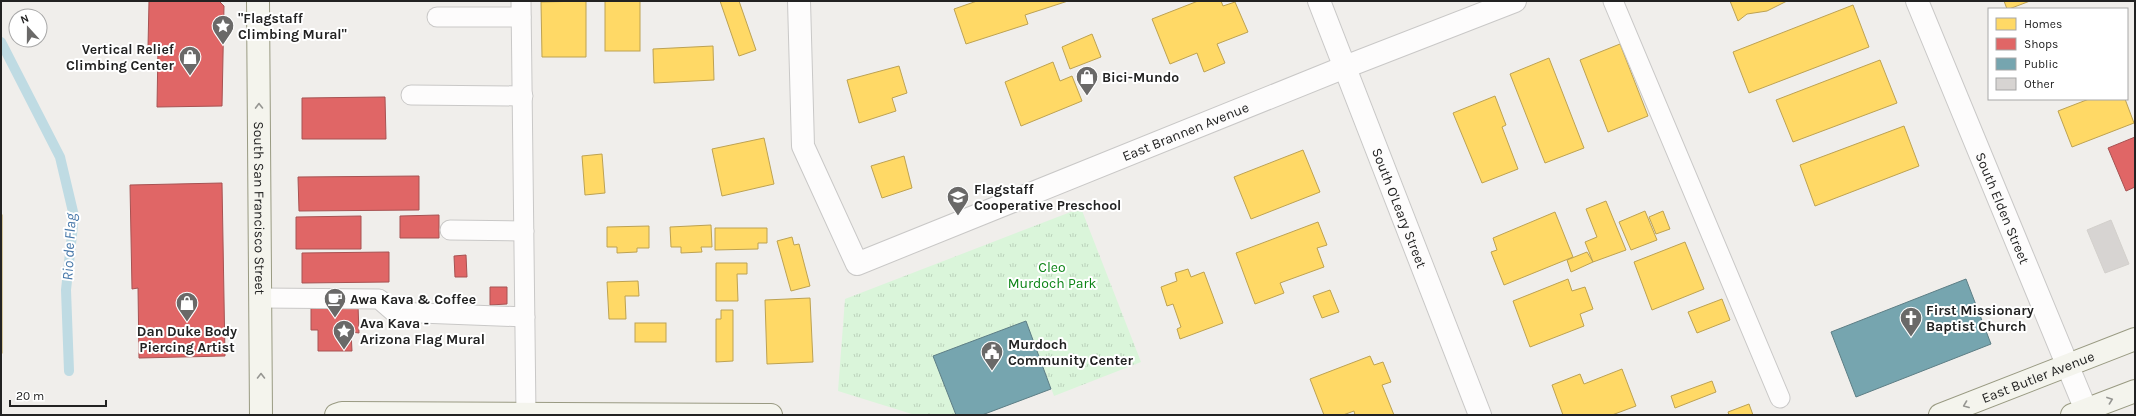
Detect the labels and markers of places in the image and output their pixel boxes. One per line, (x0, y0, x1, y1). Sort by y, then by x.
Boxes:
place label: "Flagstaff Climbing Mural" (238, 10, 347, 43)
place icon: "Flagstaff Climbing Mural" (210, 13, 236, 46)
place label: Vertical Relief Climbing Center (66, 41, 175, 74)
shop icon: Vertical Relief Climbing Center (177, 44, 203, 77)
shop icon: Bici-Mundo (1074, 64, 1100, 97)
place label: Bici-Mundo (1102, 69, 1179, 86)
place label: Flagstaff Cooperative Preschool (974, 181, 1121, 214)
school or university icon: Flagstaff Cooperative Preschool (945, 184, 971, 217)
cafe icon: Awa Kava & Coffee (322, 286, 348, 319)
shop icon: Dan Duke Body Piercing Artist (174, 290, 200, 323)
place label: Awa Kava & Coffee (350, 291, 476, 308)
place label: First Missionary Baptist Church (1926, 302, 2034, 335)
church icon: First Missionary Baptist Church (1898, 305, 1924, 338)
place label: Ava Kava - Arizona Flag Mural (360, 315, 485, 348)
place icon: Ava Kava - Arizona Flag Mural (331, 318, 357, 351)
place label: Dan Duke Body Piercing Artist (137, 323, 237, 356)
place label: Murdoch Community Center (1008, 336, 1134, 369)
public building icon: Murdoch Community Center (979, 339, 1005, 372)

